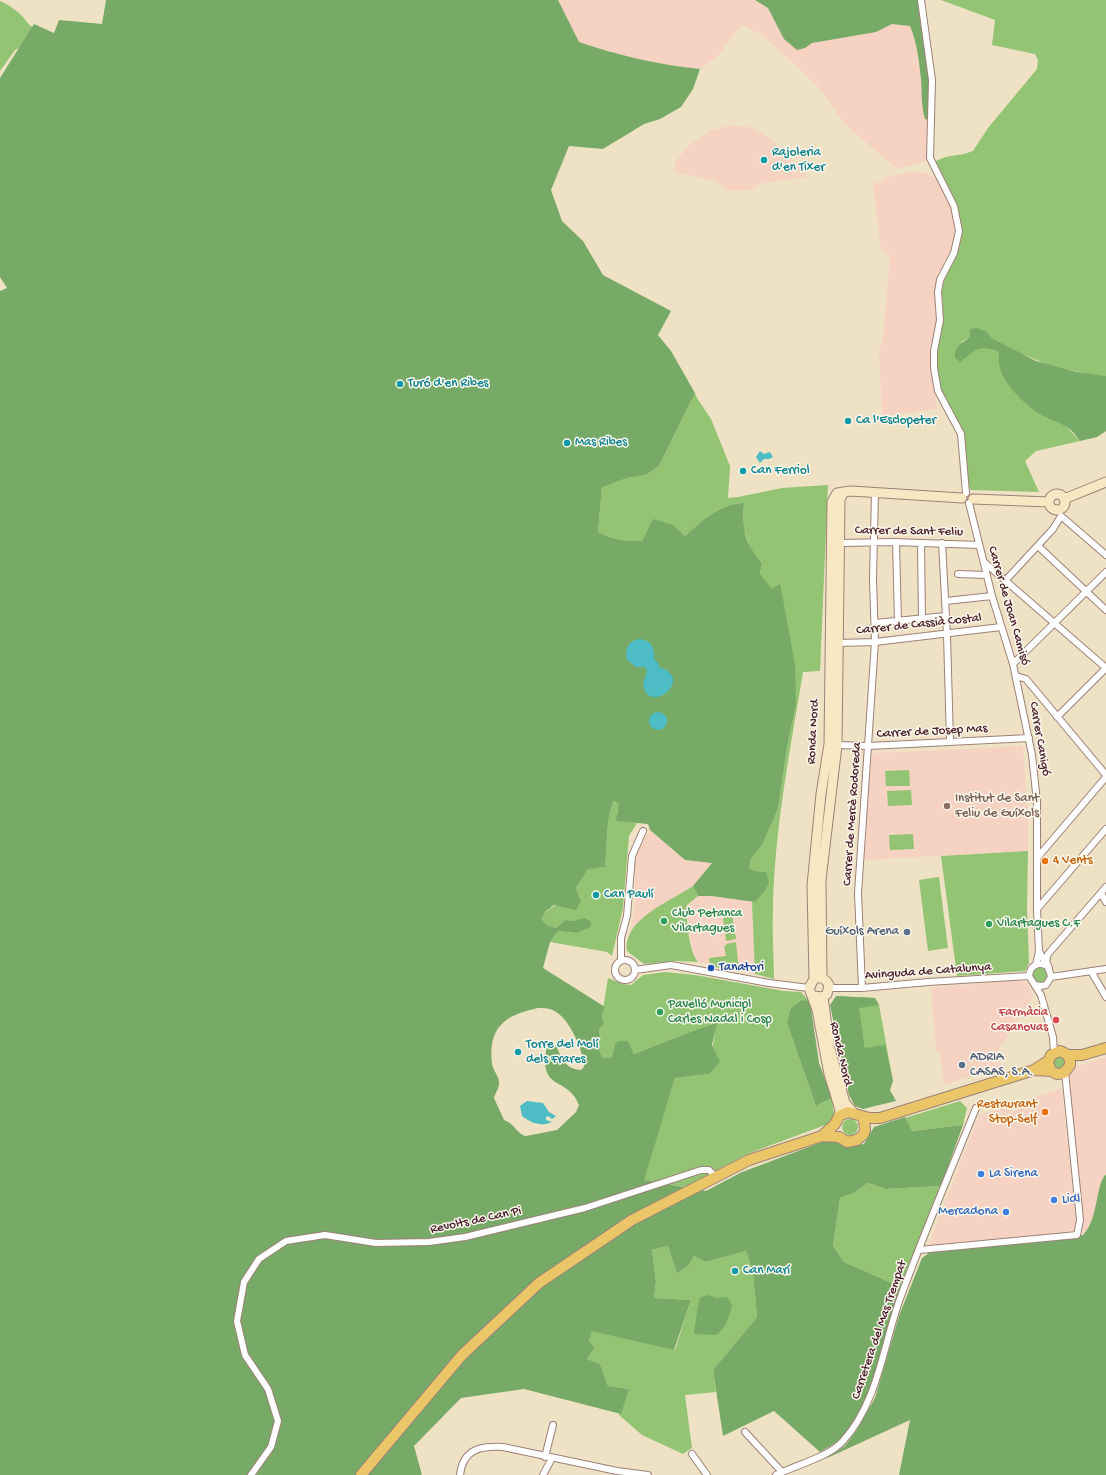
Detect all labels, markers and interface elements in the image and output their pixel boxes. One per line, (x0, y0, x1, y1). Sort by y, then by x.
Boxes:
place label: Rajoleria d'en Tixer (772, 145, 825, 176)
marker: Rajoleria d'en Tixer (759, 155, 769, 165)
place label: Turó d'en Ribes (408, 376, 488, 392)
marker: Turó d'en Ribes (395, 379, 405, 389)
place label: Ca l'Esclopeter (856, 413, 936, 429)
marker: Ca l'Esclopeter (843, 416, 853, 426)
place label: Mas Ribes (575, 435, 627, 451)
marker: Mas Ribes (562, 438, 572, 448)
place label: Can Ferriol (751, 463, 810, 479)
marker: Can Ferriol (738, 466, 748, 476)
street label: Carrer de Sant Feliu (855, 523, 963, 541)
street label: Carrer de Joan Camisó (984, 545, 1032, 667)
street label: Carrer de Cassià Costal (855, 611, 983, 639)
street label: Ronda Nord (805, 699, 823, 765)
street label: Carrer Canigó (1025, 701, 1053, 777)
street label: Carrer de Josep Mas (876, 721, 988, 743)
street label: Carrer de Mercè Rodoreda (840, 742, 866, 886)
place label: Institut de Sant Feliu de Guíxols (955, 791, 1039, 822)
marker: Institut de Sant Feliu de Guíxols (942, 801, 952, 811)
place label: 4 Vents (1053, 853, 1092, 869)
marker: 4 Vents (1040, 856, 1050, 866)
place label: Can Paulí (604, 887, 654, 903)
marker: Can Paulí (591, 890, 601, 900)
place label: Club Petanca Vilartagues (672, 906, 742, 937)
marker: Club Petanca Vilartagues (659, 916, 669, 926)
place label: Vilartagues C.F (997, 916, 1080, 932)
marker: Vilartagues C.F (984, 919, 994, 929)
place label: Guíxols Arena (825, 924, 899, 940)
marker: Guíxols Arena (902, 927, 912, 937)
place label: Tanatori (719, 960, 764, 976)
street label: Avinguda de Catalunya (864, 960, 992, 984)
marker: Tanatori (706, 963, 716, 973)
place label: Pavelló Municipl Carles Nadal i Cosp (668, 997, 772, 1028)
place label: Farmàcia Casanovas (991, 1005, 1048, 1036)
marker: Pavelló Municipl Carles Nadal i Cosp (655, 1007, 665, 1017)
marker: Farmàcia Casanovas (1051, 1015, 1061, 1025)
street label: Ronda Nord (825, 1021, 855, 1087)
place label: Torre del Molí dels Frares (526, 1037, 598, 1068)
marker: Torre del Molí dels Frares (513, 1047, 523, 1057)
place label: ADRIA CASAS, S.A. (970, 1050, 1033, 1081)
marker: ADRIA CASAS, S.A. (957, 1060, 967, 1070)
place label: Restaurant Stop-Self (977, 1097, 1037, 1128)
marker: Restaurant Stop-Self (1040, 1107, 1050, 1117)
place label: La Sirena (989, 1166, 1038, 1182)
marker: La Sirena (976, 1169, 986, 1179)
place label: Lidl (1062, 1192, 1080, 1208)
marker: Lidl (1049, 1195, 1059, 1205)
street label: Revolts de Can Pi (429, 1204, 523, 1238)
place label: Mercadona (938, 1204, 998, 1220)
marker: Mercadona (1001, 1207, 1011, 1217)
street label: Carretera del Mas Trempat (849, 1258, 911, 1402)
place label: Can Marí (743, 1263, 790, 1279)
marker: Can Marí (730, 1266, 740, 1276)

